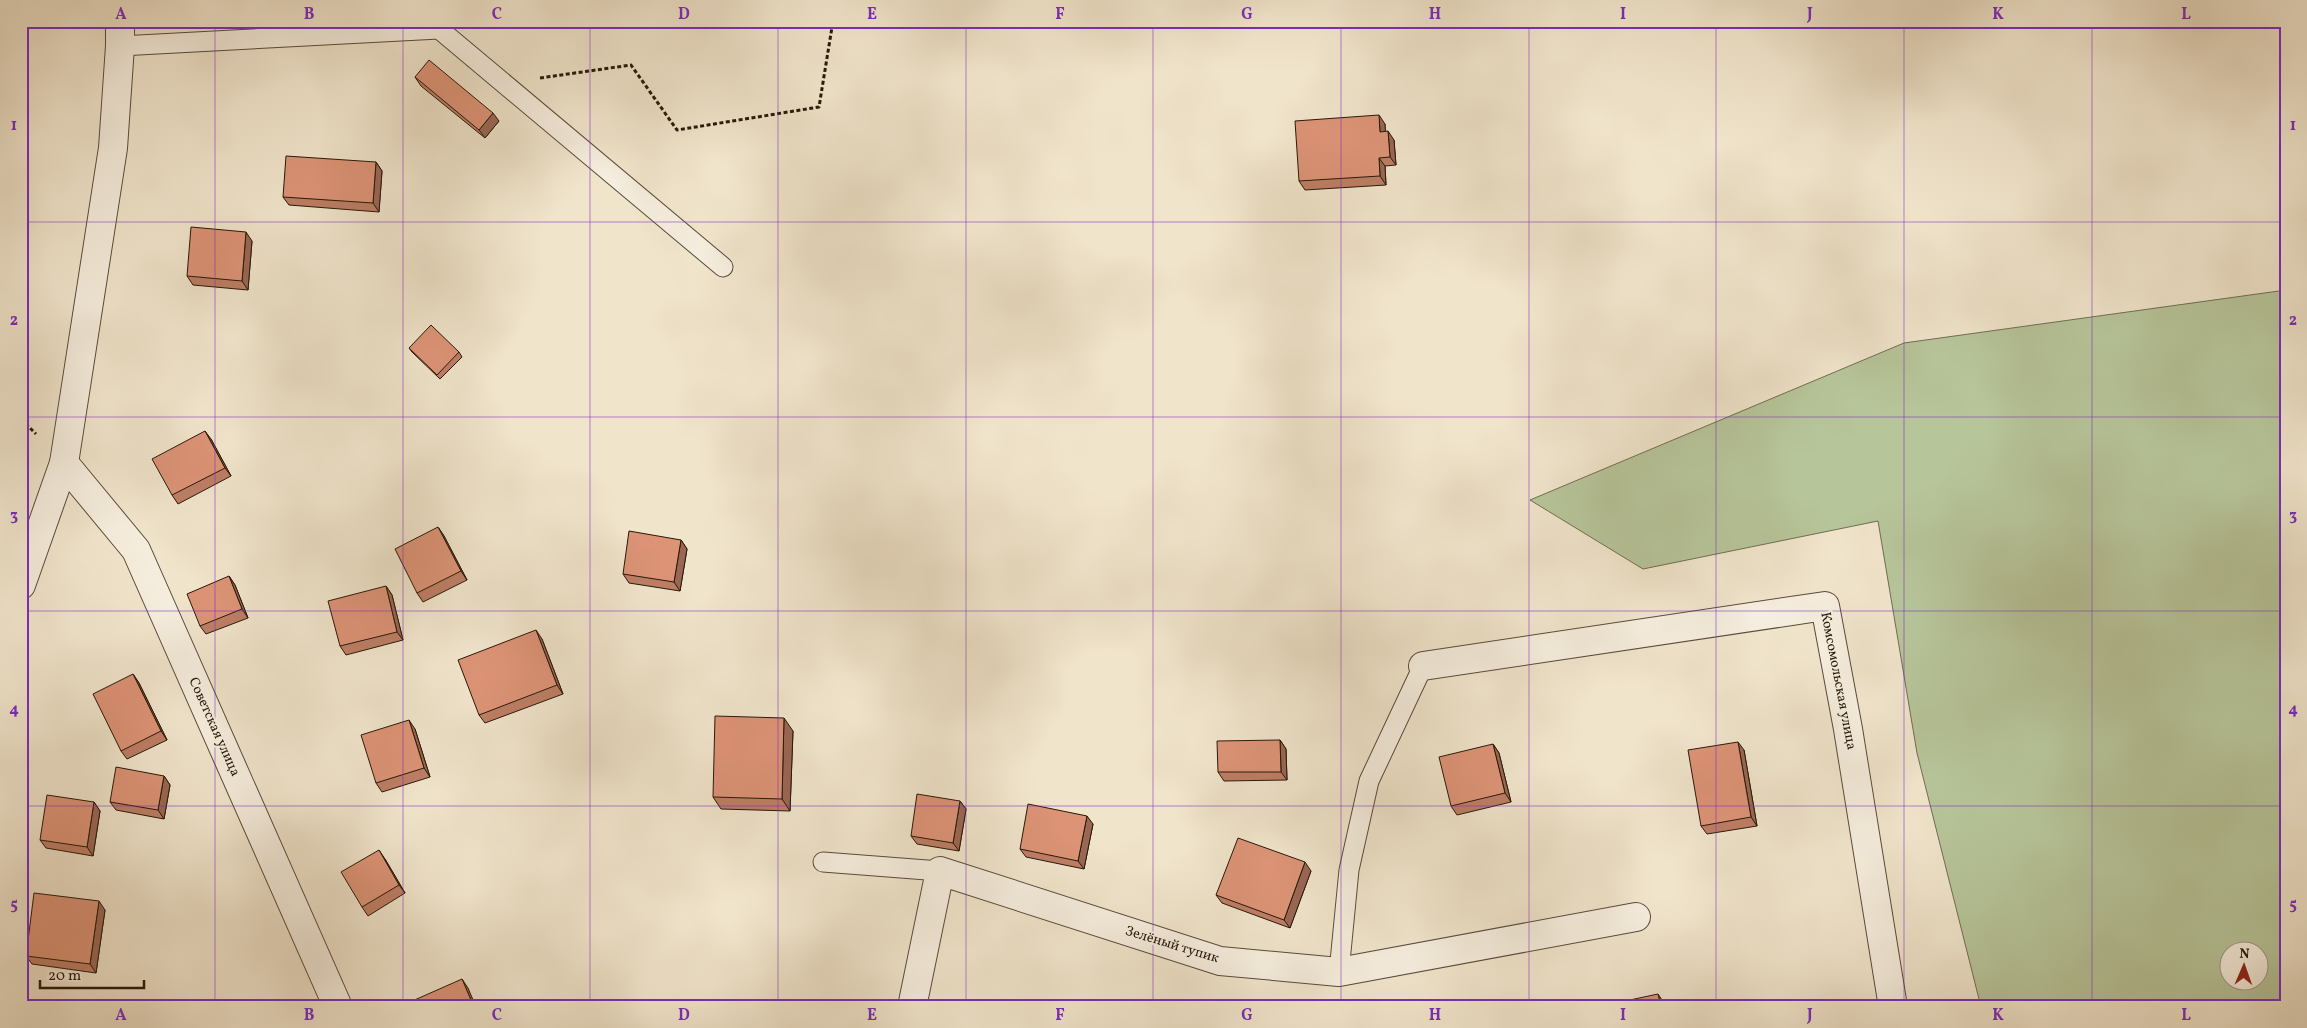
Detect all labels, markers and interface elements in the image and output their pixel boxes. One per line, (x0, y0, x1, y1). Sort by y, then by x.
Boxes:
text: A (115, 4, 127, 26)
text: B (304, 4, 315, 26)
text: C (492, 4, 502, 26)
text: D (678, 4, 690, 26)
text: E (867, 4, 877, 26)
text: F (1055, 4, 1065, 26)
text: G (1241, 4, 1253, 26)
text: H (1429, 4, 1441, 26)
text: I (1620, 4, 1626, 26)
text: J (1806, 4, 1813, 26)
text: K (1992, 4, 2004, 26)
text: L (2181, 4, 2191, 26)
text: 1 (11, 115, 17, 137)
text: 1 (2290, 115, 2296, 137)
text: 2 (10, 310, 18, 332)
text: 2 (2289, 310, 2297, 332)
text: 3 (10, 505, 18, 527)
text: 3 (2289, 505, 2297, 527)
street label: Комсомольская улица (1815, 610, 1861, 752)
street label: Советская улица (184, 674, 244, 780)
text: 4 (9, 699, 19, 721)
text: 4 (2288, 699, 2298, 721)
text: 5 (10, 894, 18, 916)
text: 5 (2289, 894, 2297, 916)
street label: Зелёный тупик (1123, 922, 1222, 968)
north arrow (2220, 940, 2270, 990)
text: N (2239, 945, 2250, 964)
scale bar (40, 958, 144, 990)
text: 20 m (48, 966, 81, 987)
text: A (115, 1005, 127, 1027)
text: B (304, 1005, 315, 1027)
text: C (492, 1005, 502, 1027)
text: D (678, 1005, 690, 1027)
text: E (867, 1005, 877, 1027)
text: F (1055, 1005, 1065, 1027)
text: G (1241, 1005, 1253, 1027)
text: H (1429, 1005, 1441, 1027)
text: I (1620, 1005, 1626, 1027)
text: J (1806, 1005, 1813, 1027)
text: K (1992, 1005, 2004, 1027)
text: L (2181, 1005, 2191, 1027)

